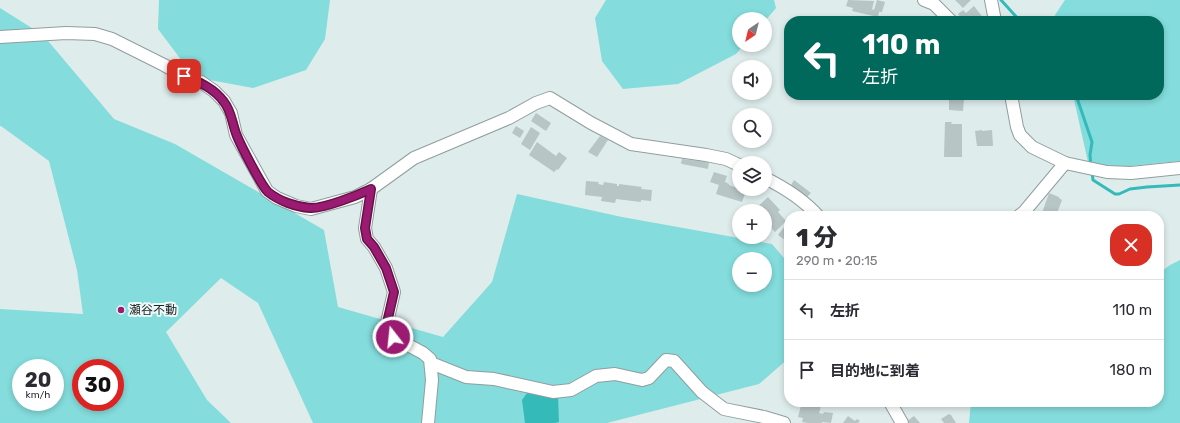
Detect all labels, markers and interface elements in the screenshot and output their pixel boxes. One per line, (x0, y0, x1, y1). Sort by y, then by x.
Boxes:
north arrow (732, 12, 772, 52)
map controls (732, 12, 772, 292)
text: 110 m (862, 28, 940, 61)
icon: left (796, 32, 848, 84)
pin (167, 59, 201, 93)
button: sound (732, 60, 772, 100)
icon: arrive (173, 65, 195, 87)
text: 左折 (862, 66, 898, 88)
button: search (732, 108, 772, 148)
button: layers (732, 156, 772, 196)
button: + (732, 204, 772, 244)
text: 1 分 (796, 224, 837, 252)
button: close (1110, 224, 1152, 266)
button: − (732, 252, 772, 292)
text: 290 m · 20:15 (796, 253, 878, 268)
icon: left (796, 299, 818, 321)
text: 110 m (1113, 301, 1152, 319)
text: 左折 (830, 302, 860, 320)
place label: 瀬谷不動 (129, 303, 177, 317)
marker: 瀬谷不動 (116, 305, 126, 315)
position arrow (372, 316, 414, 358)
speed limit sign: 30 (72, 359, 124, 411)
icon: arrive (796, 359, 818, 381)
text: 180 m (1110, 361, 1152, 379)
text: 目的地に到着 (830, 362, 920, 380)
text: 20 (25, 368, 51, 392)
text: km/h (26, 389, 50, 401)

